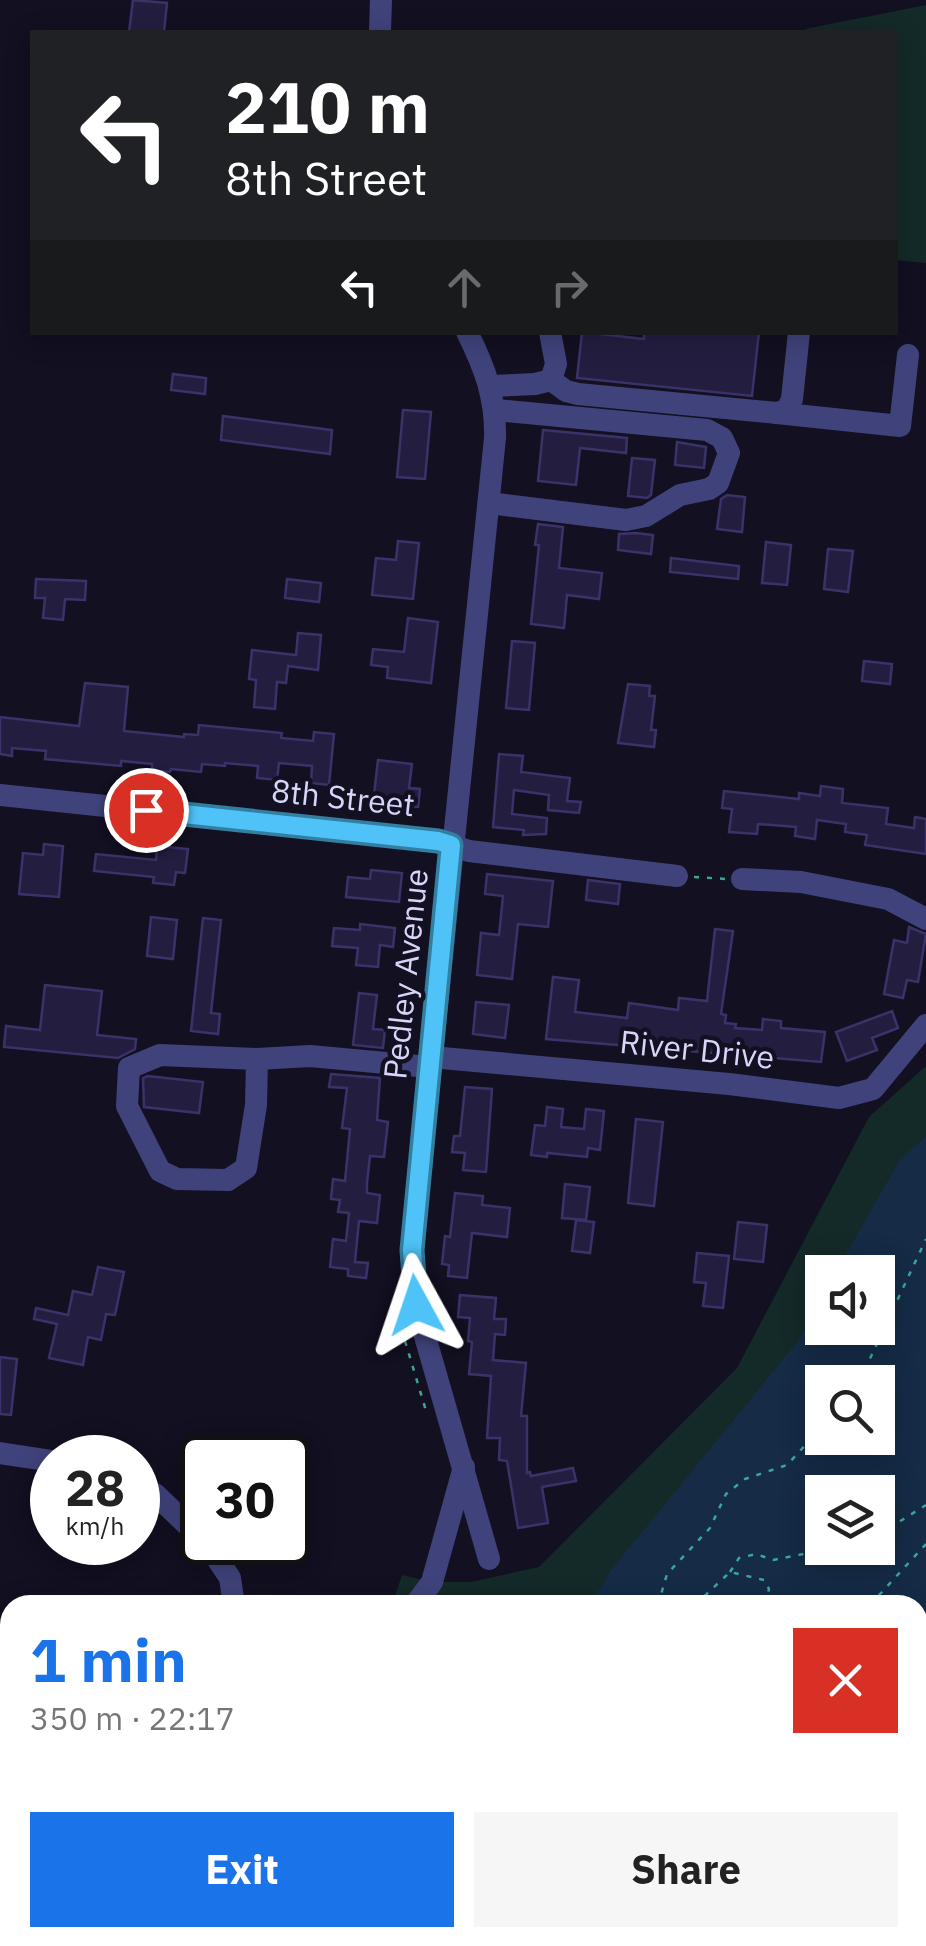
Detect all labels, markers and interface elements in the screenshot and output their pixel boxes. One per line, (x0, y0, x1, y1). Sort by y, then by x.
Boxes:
text: 210 m (225, 61, 430, 152)
icon: left (60, 70, 190, 200)
text: 8th Street (225, 149, 427, 207)
icon: left (332, 260, 387, 315)
icon: ahead (437, 260, 492, 315)
icon: right (542, 260, 597, 315)
pin (104, 768, 189, 853)
street label: 8th Street (269, 769, 417, 825)
icon: arrive (119, 783, 174, 838)
street label: Pedley Avenue (373, 867, 437, 1081)
street label: River Drive (618, 1020, 776, 1078)
position arrow (364, 1253, 468, 1357)
map controls (805, 1255, 895, 1565)
button: sound (805, 1255, 895, 1345)
button: search (805, 1365, 895, 1455)
speed limit sign: 30 (180, 1435, 310, 1565)
text: 28 (65, 1455, 125, 1520)
button: layers (805, 1475, 895, 1565)
text: km/h (66, 1509, 124, 1542)
text: 1 min (30, 1620, 187, 1699)
button: close (793, 1628, 898, 1733)
text: 350 m · 22:17 (30, 1697, 235, 1739)
button: Exit (30, 1812, 454, 1927)
button: Share (474, 1812, 898, 1927)

